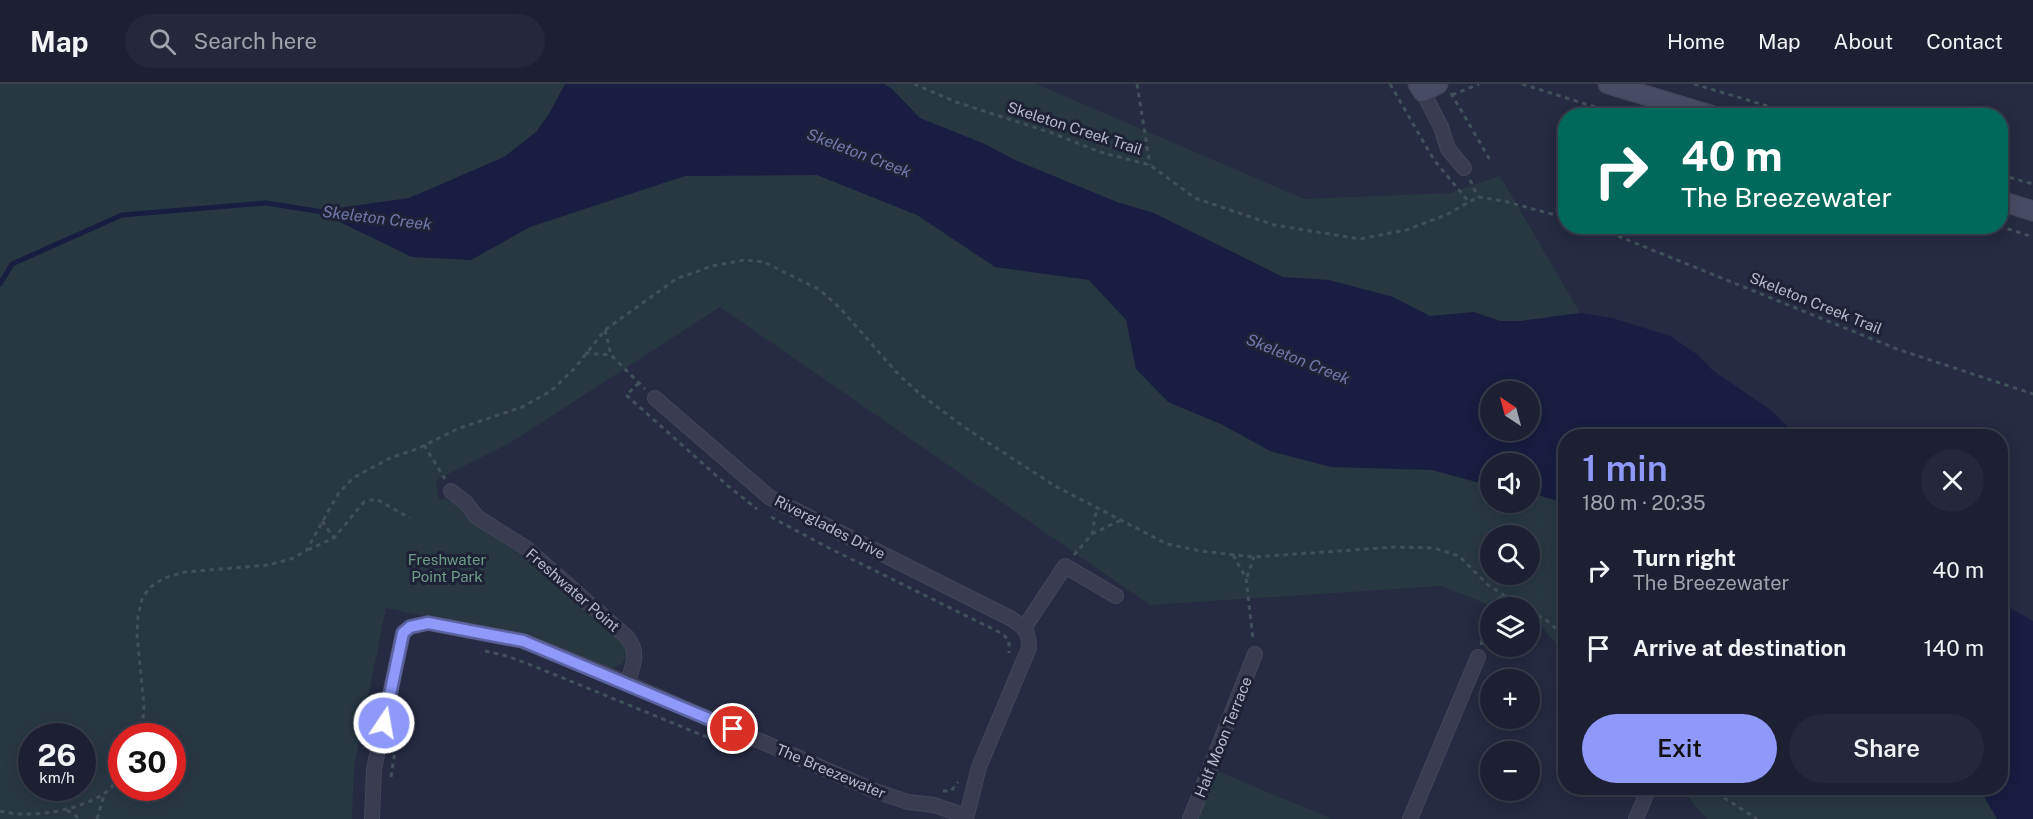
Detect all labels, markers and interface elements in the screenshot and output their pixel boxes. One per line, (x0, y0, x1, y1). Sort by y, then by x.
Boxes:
search box (125, 14, 545, 68)
text: Map (30, 25, 89, 58)
icon: search (146, 25, 179, 58)
text: Search here (194, 28, 317, 54)
text: Home (1667, 29, 1725, 54)
text: Map (1758, 29, 1801, 54)
text: About (1834, 29, 1893, 54)
text: Contact (1926, 29, 2003, 54)
street label: Skeleton Creek Trail (1005, 98, 1145, 158)
water label: Skeleton Creek (804, 124, 914, 182)
text: 40 m (1681, 131, 1783, 180)
icon: right (1582, 132, 1660, 210)
text: The Breezewater (1681, 181, 1892, 213)
water label: Skeleton Creek (321, 202, 433, 234)
street label: Skeleton Creek Trail (1747, 269, 1885, 337)
water label: Skeleton Creek (1243, 330, 1353, 389)
north arrow (1480, 381, 1540, 441)
map controls (1480, 381, 1540, 801)
text: 1 min (1582, 447, 1668, 489)
button: close (1921, 449, 1984, 512)
button: sound (1480, 453, 1540, 513)
text: 180 m · 20:35 (1582, 491, 1706, 515)
street label: Riverglades Drive (772, 492, 888, 562)
button: search (1480, 525, 1540, 585)
street label: Freshwater Point (523, 545, 623, 635)
text: Turn right (1633, 545, 1736, 571)
park label: Freshwater Point Park (408, 551, 486, 585)
icon: right (1582, 554, 1615, 587)
text: 40 m (1932, 557, 1984, 583)
text: The Breezewater (1633, 571, 1789, 595)
button: layers (1480, 597, 1540, 657)
icon: arrive (1582, 632, 1615, 665)
text: Arrive at destination (1633, 635, 1846, 661)
text: 140 m (1923, 635, 1984, 661)
button: + (1480, 669, 1540, 729)
street label: Half Moon Terrace (1191, 674, 1255, 800)
position arrow (352, 691, 416, 755)
pin (707, 703, 758, 754)
icon: arrive (716, 712, 749, 745)
button: Exit (1582, 714, 1777, 783)
button: Share (1789, 714, 1984, 783)
speed limit sign: 30 (108, 723, 186, 801)
text: 26 (38, 737, 76, 773)
street label: The Breezewater (774, 740, 888, 802)
button: − (1480, 741, 1540, 801)
text: km/h (39, 769, 75, 786)

